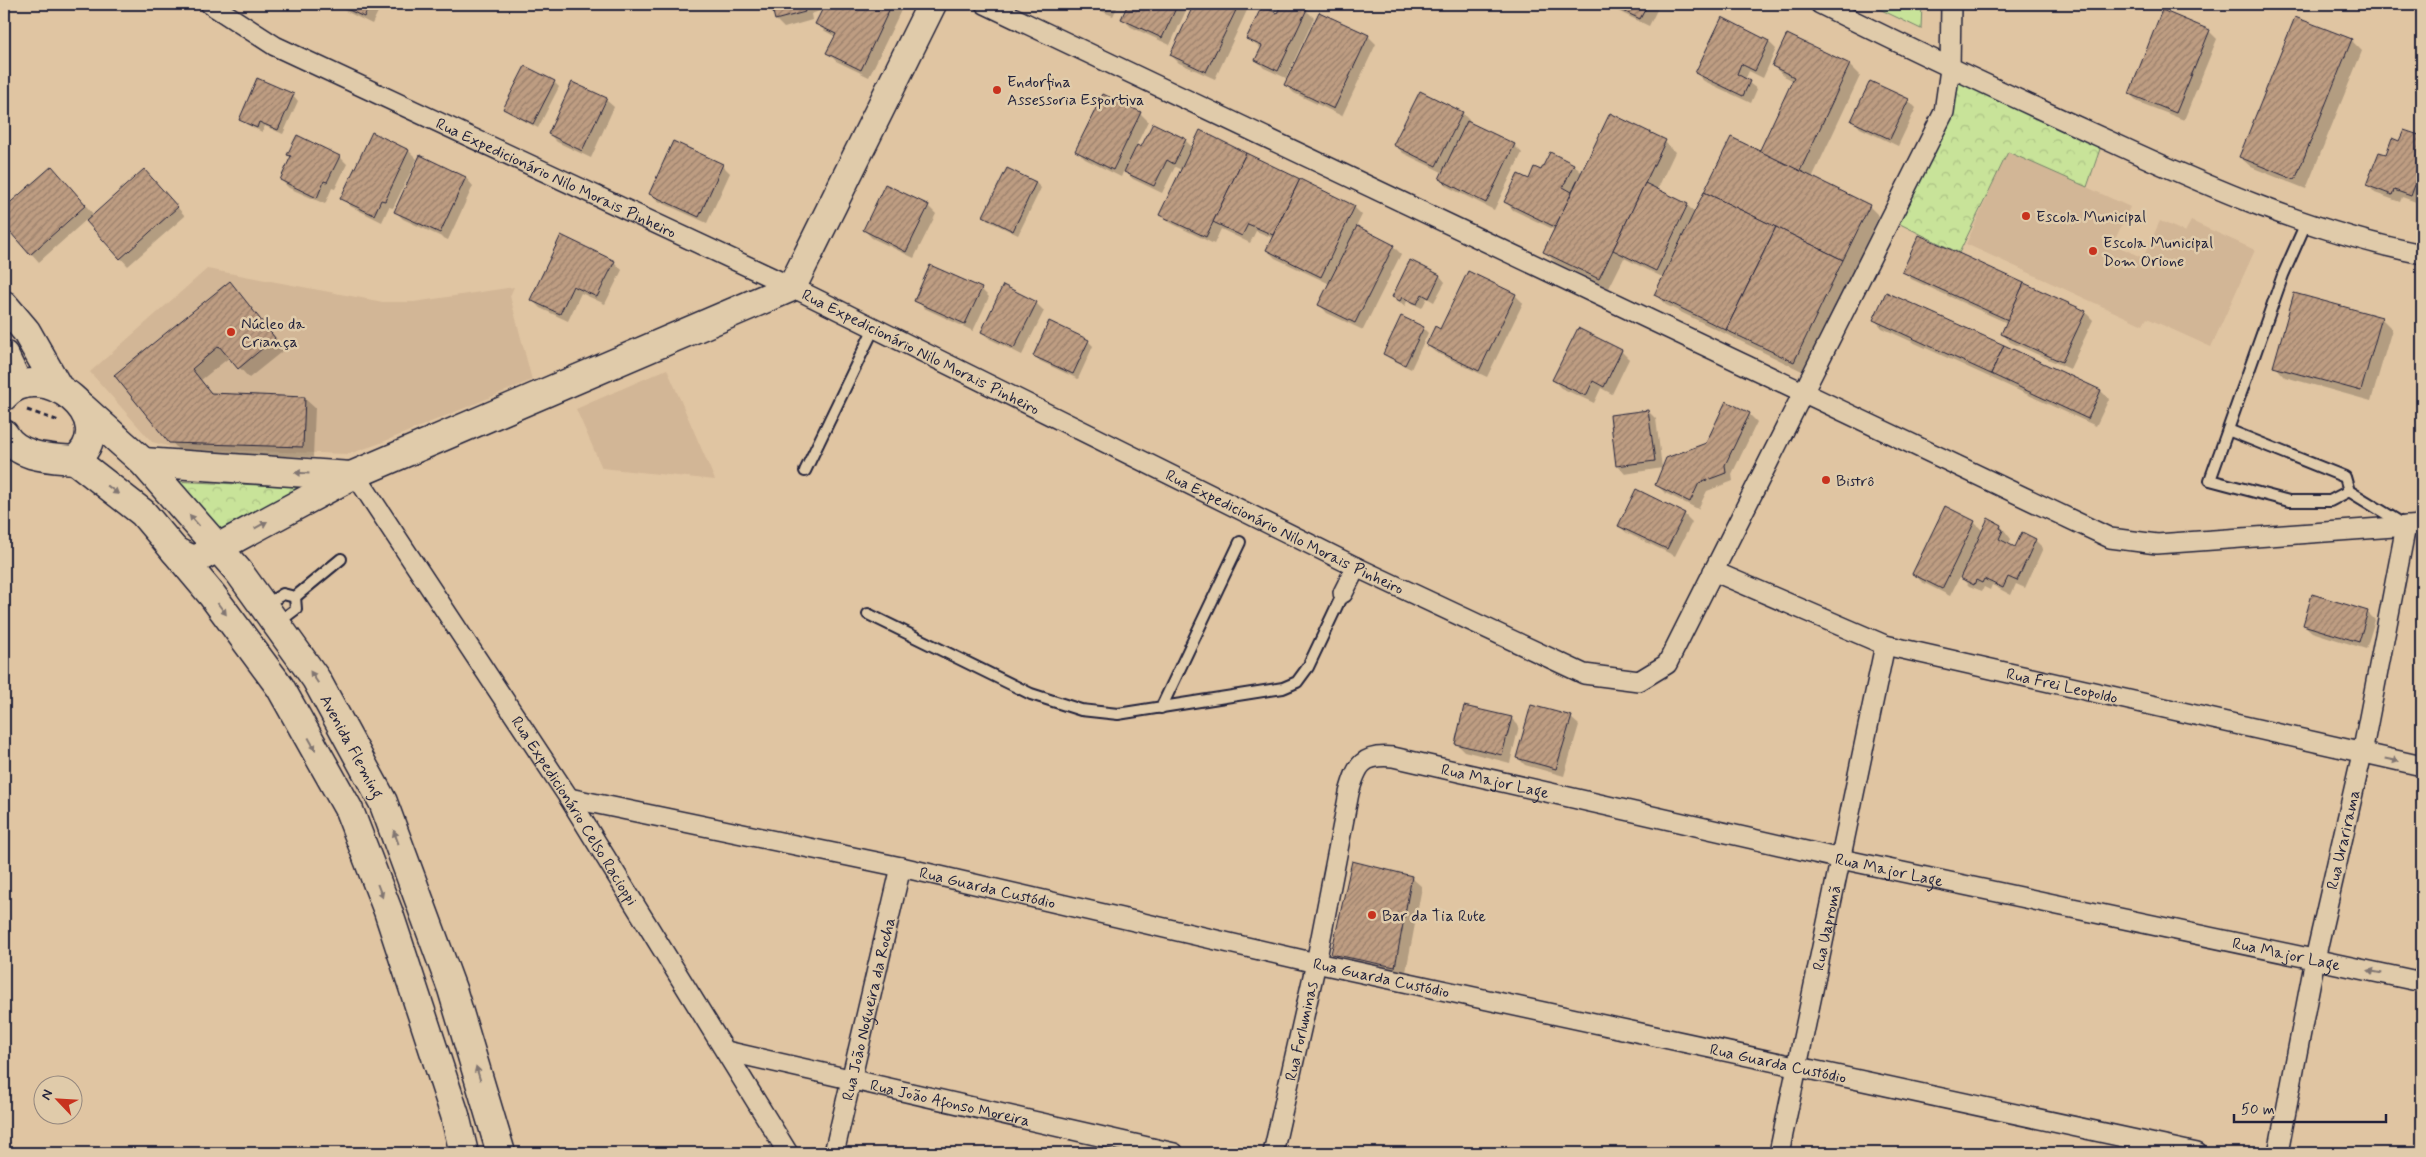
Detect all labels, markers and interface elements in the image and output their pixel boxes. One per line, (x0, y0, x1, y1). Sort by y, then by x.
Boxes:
place label: Endorfina Assessoria Esportiva (1007, 72, 1144, 111)
marker: Endorfina Assessoria Esportiva (991, 84, 1003, 96)
street label: Rua Expedicionário Nilo Morais Pinheiro (432, 114, 680, 244)
place label: Escola Municipal (2036, 207, 2146, 228)
marker: Escola Municipal (2020, 210, 2032, 222)
place label: Escola Municipal Dom Orione (2103, 233, 2213, 272)
marker: Escola Municipal Dom Orione (2087, 245, 2099, 257)
street label: Rua Expedicionário Nilo Morais Pinheiro (798, 285, 1043, 420)
place label: Núcleo da Criança (241, 314, 305, 353)
marker: Núcleo da Criança (225, 326, 237, 338)
street label: Rua Expedicionário Nilo Morais Pinheiro (1162, 465, 1407, 600)
one-way arrow (294, 468, 310, 476)
place label: Bistrô (1836, 471, 1875, 492)
marker: Bistrô (1820, 474, 1832, 486)
one-way arrow (106, 484, 119, 495)
one-way arrow (188, 515, 200, 527)
one-way arrow (254, 521, 269, 529)
one-way arrow (217, 602, 227, 616)
street label: Rua Frei Leopoldo (2004, 664, 2120, 709)
one-way arrow (309, 670, 319, 684)
street label: Avenida Fleming (315, 691, 388, 803)
street label: Rua Expedicionário Celso Racioppi (506, 713, 642, 910)
one-way arrow (308, 737, 316, 751)
one-way arrow (2385, 756, 2400, 764)
street label: Rua Major Lage (1439, 759, 1551, 804)
street label: Rua Urarirama (2322, 788, 2365, 892)
one-way arrow (392, 829, 400, 844)
street label: Rua Major Lage (1833, 849, 1946, 892)
street label: Rua Guarda Custódio (917, 863, 1057, 914)
street label: Rua Uapromã (1808, 883, 1847, 973)
one-way arrow (376, 884, 384, 899)
place label: Bar da Tia Rute (1382, 906, 1486, 927)
marker: Bar da Tia Rute (1366, 909, 1378, 921)
street label: Rua João Nogueira da Rocha (838, 916, 901, 1103)
street label: Rua Major Lage (2230, 933, 2343, 977)
street label: Rua Guarda Custódio (1311, 954, 1451, 1003)
one-way arrow (2367, 968, 2382, 976)
street label: Rua Forluminas (1281, 980, 1323, 1083)
street label: Rua Guarda Custódio (1708, 1039, 1848, 1089)
one-way arrow (474, 1065, 482, 1080)
north arrow (32, 1074, 82, 1124)
street label: Rua João Afonso Moreira (868, 1075, 1032, 1132)
text: N (37, 1087, 57, 1103)
scale bar (2234, 1092, 2386, 1124)
text: 50 m (2241, 1100, 2275, 1120)

